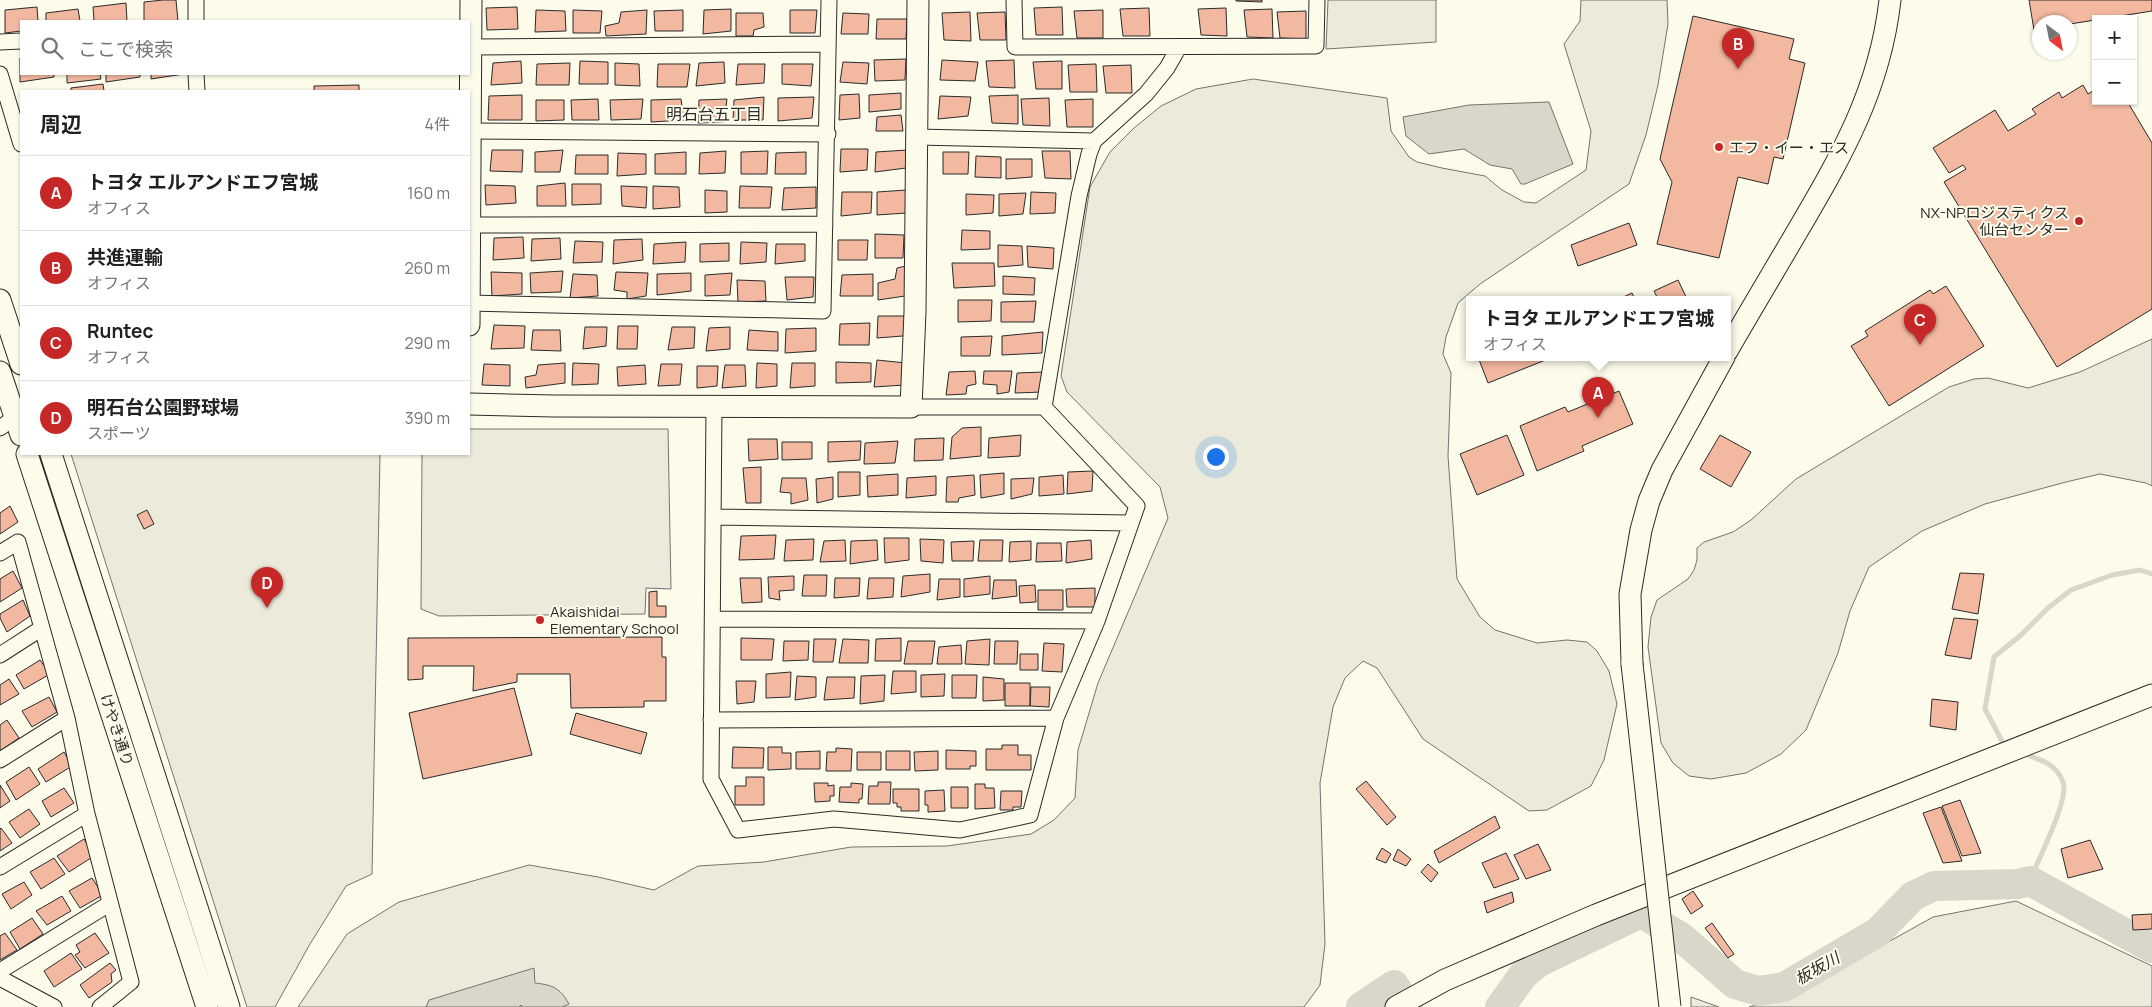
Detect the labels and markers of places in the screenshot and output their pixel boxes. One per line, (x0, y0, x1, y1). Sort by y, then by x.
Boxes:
pin: B (1722, 28, 1754, 69)
place label: エフ・イー・エス (1729, 137, 1849, 158)
marker: エフ・イー・エス (1713, 141, 1725, 153)
place label: NX-NPロジスティクス 仙台センター (1920, 202, 2069, 240)
marker: NX-NPロジスティクス 仙台センター (2073, 215, 2085, 227)
pin: C (1904, 304, 1936, 345)
pin: A (1582, 377, 1614, 418)
pin: D (251, 567, 283, 608)
place label: Akaishidai Elementary School (550, 601, 679, 639)
marker: Akaishidai Elementary School (534, 614, 546, 626)

